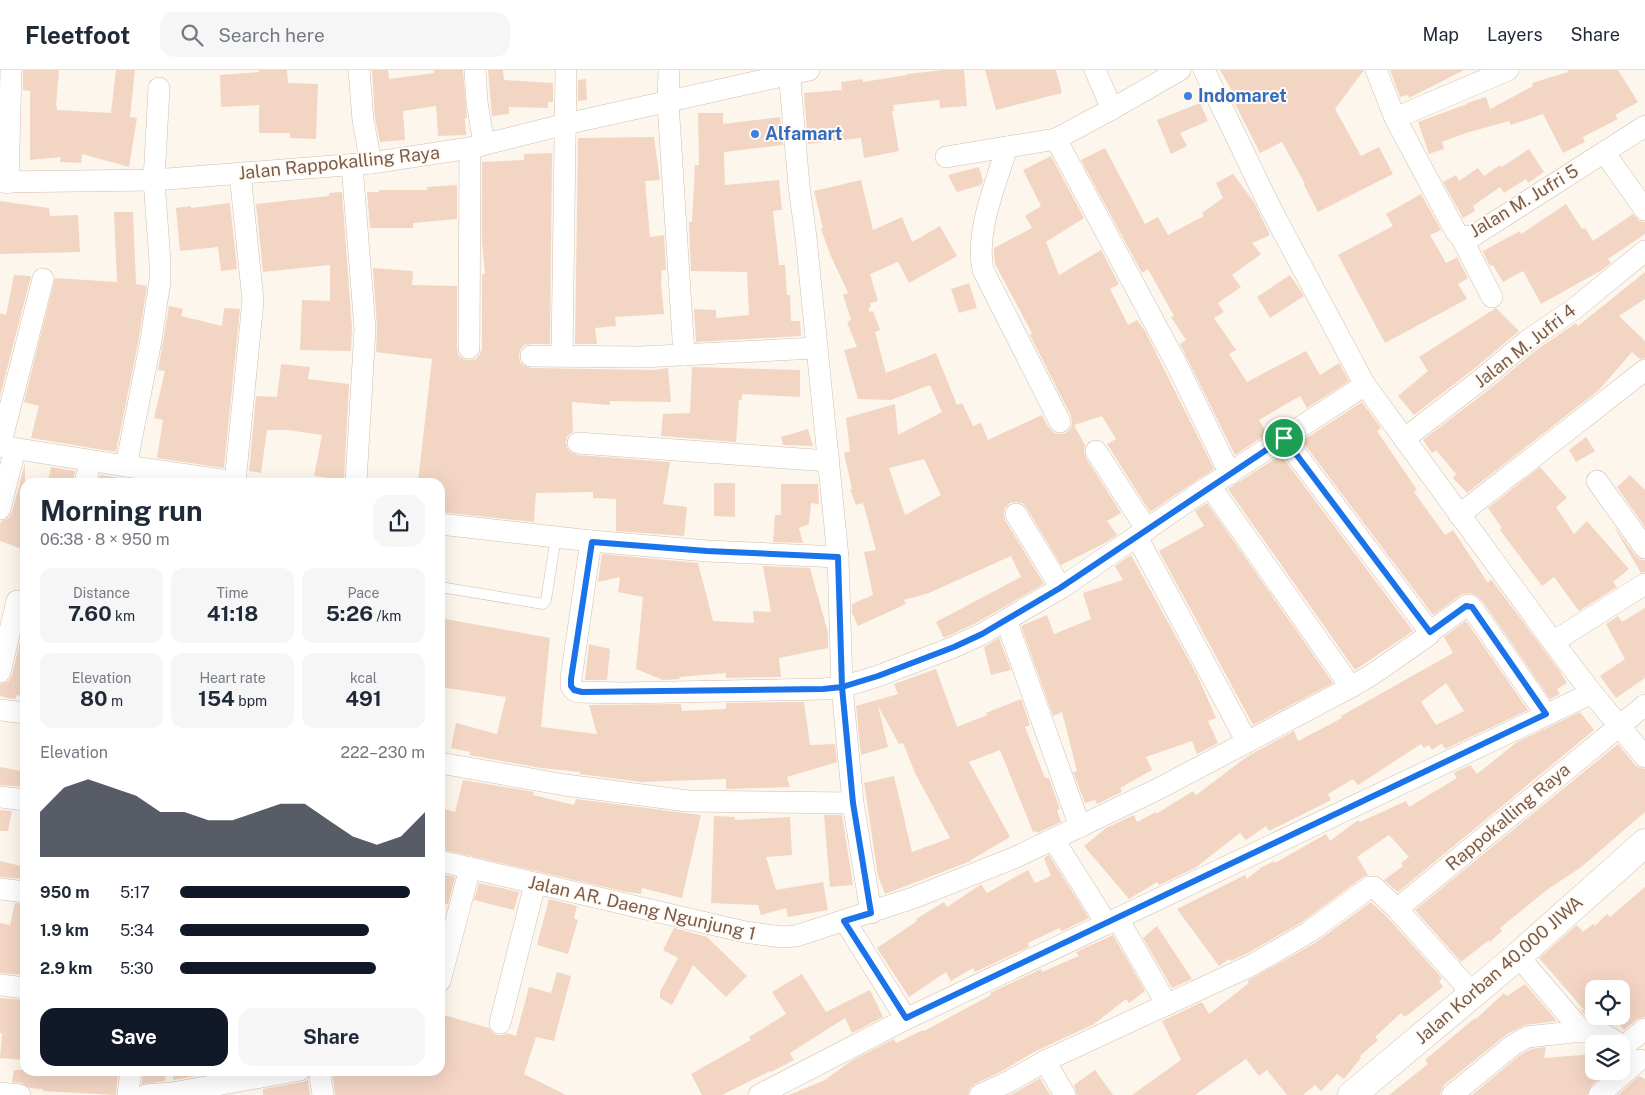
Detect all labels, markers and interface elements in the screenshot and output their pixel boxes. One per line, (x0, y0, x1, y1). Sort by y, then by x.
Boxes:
search box (160, 12, 510, 57)
text: Fleetfoot (25, 21, 130, 49)
icon: search (178, 21, 206, 49)
text: Search here (218, 24, 325, 46)
text: Map (1423, 24, 1459, 45)
text: Layers (1487, 24, 1543, 45)
text: Share (1571, 24, 1620, 45)
place label: Indomaret (1198, 85, 1287, 106)
marker: Indomaret (1182, 90, 1194, 102)
place label: Alfamart (765, 123, 842, 144)
marker: Alfamart (749, 128, 761, 140)
street label: Jalan Rappokalling Raya (237, 141, 441, 184)
street label: Jalan M. Jufri 5 (1466, 160, 1582, 241)
street label: Jalan M. Jufri 4 (1470, 299, 1580, 392)
pin (1263, 417, 1305, 459)
icon: arrive (1270, 424, 1298, 452)
text: Morning run (40, 494, 203, 527)
button: share (373, 495, 425, 547)
text: 06:38 · 8 × 950 m (40, 530, 169, 549)
text: Distance (73, 585, 130, 601)
text: Time (217, 585, 248, 601)
text: Pace (347, 585, 380, 601)
text: 7.60 (68, 601, 112, 626)
text: 41:18 (207, 601, 258, 626)
text: 5:26 (326, 601, 373, 626)
text: km (112, 608, 135, 624)
text: /km (373, 608, 401, 624)
text: Elevation (72, 670, 131, 686)
text: Heart rate (199, 670, 266, 686)
text: kcal (350, 670, 377, 686)
text: 80 (80, 686, 108, 711)
text: 154 (198, 686, 235, 711)
text: 491 (345, 686, 382, 711)
text: m (108, 693, 123, 709)
text: bpm (235, 693, 267, 709)
text: Elevation (40, 743, 108, 762)
text: 222–230 m (340, 743, 425, 762)
street label: Rappokalling Raya (1441, 759, 1574, 875)
street label: Jalan AR. Daeng Ngunjung 1 (526, 871, 758, 944)
text: 950 m (40, 883, 90, 902)
text: 5:17 (120, 883, 150, 902)
street label: Jalan Korban 40.000 JIWA (1411, 891, 1587, 1048)
text: 1.9 km (40, 921, 89, 940)
text: 5:34 (120, 921, 154, 940)
text: 2.9 km (40, 959, 92, 978)
text: 5:30 (120, 959, 154, 978)
map controls (1585, 980, 1630, 1080)
button: locate (1585, 980, 1630, 1025)
button: Save (40, 1008, 228, 1066)
button: Share (238, 1008, 425, 1066)
button: layers (1585, 1035, 1630, 1080)

